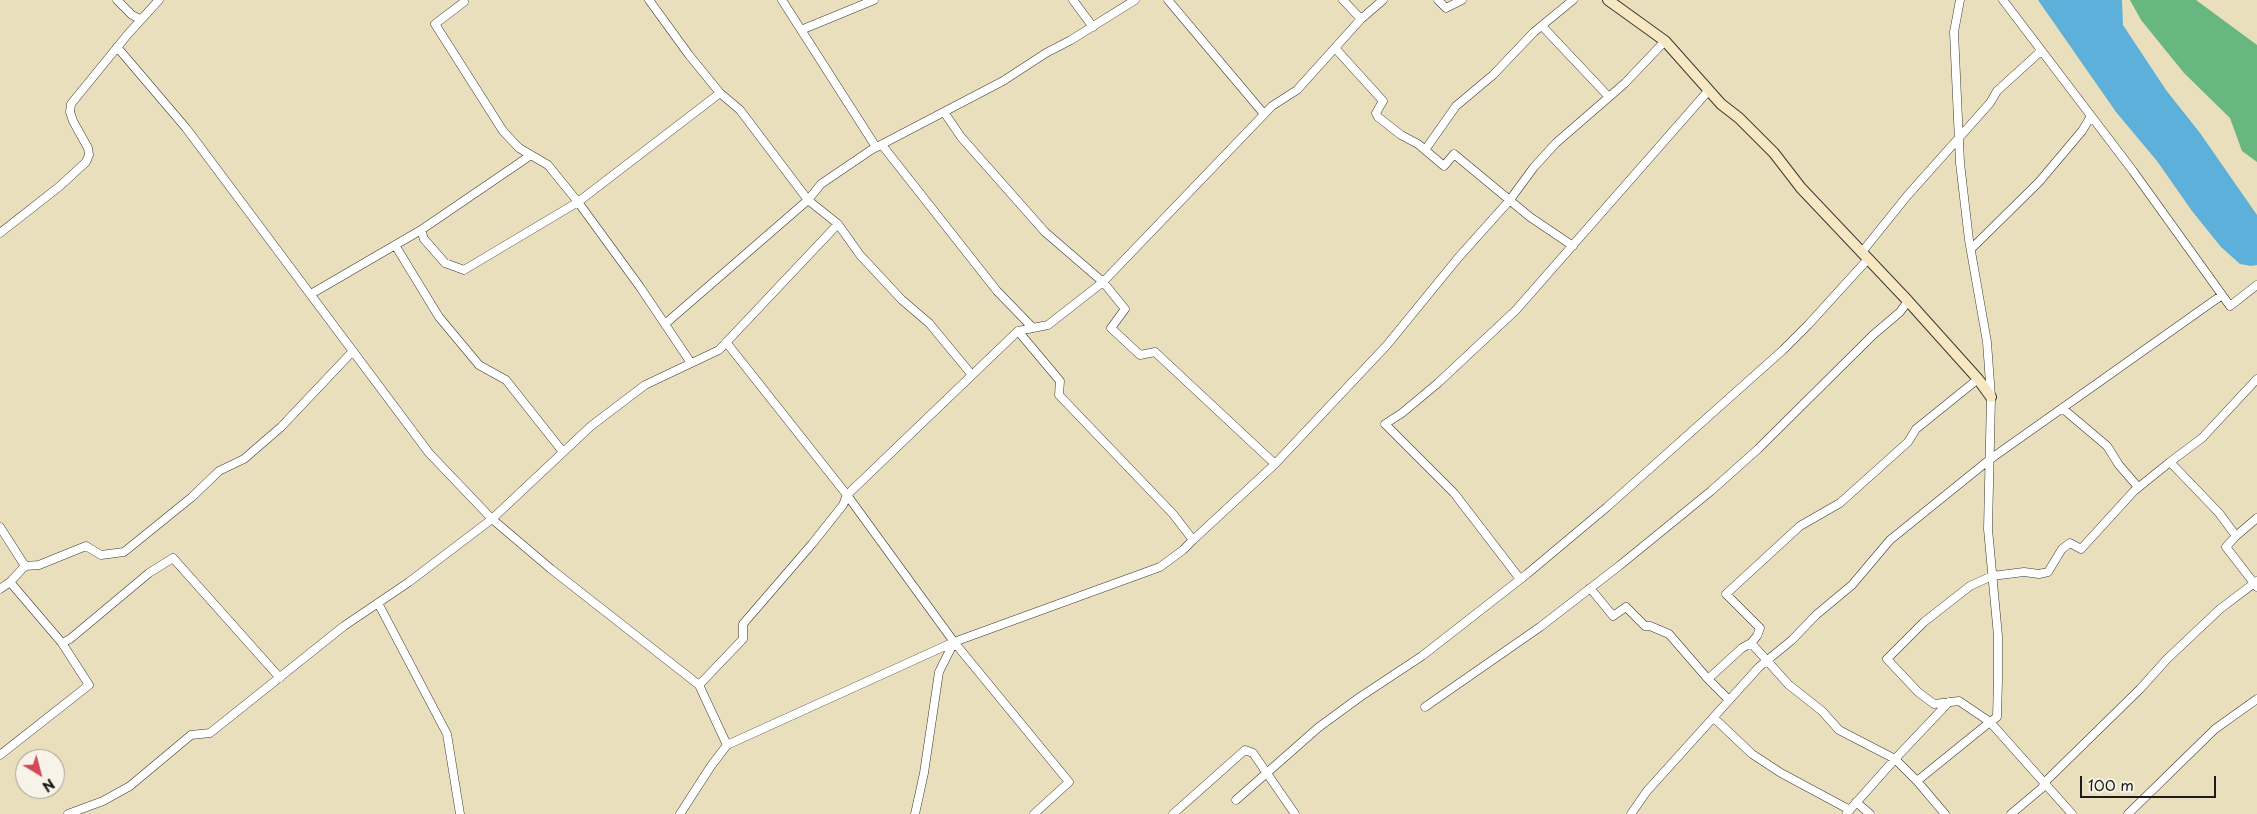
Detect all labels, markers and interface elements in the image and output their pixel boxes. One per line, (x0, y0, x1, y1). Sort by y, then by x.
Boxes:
north arrow (15, 749, 65, 799)
scale bar (2082, 766, 2218, 798)
text: 100 m (2088, 773, 2134, 796)
text: N (38, 774, 59, 797)

